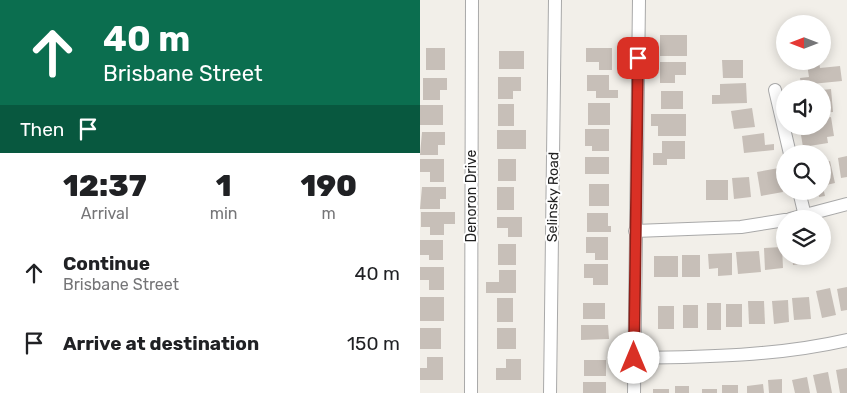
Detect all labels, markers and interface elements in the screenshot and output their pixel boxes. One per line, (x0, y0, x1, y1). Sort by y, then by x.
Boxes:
north arrow (776, 15, 831, 70)
map controls (776, 15, 831, 265)
text: 40 m (103, 18, 190, 60)
icon: ahead (20, 20, 85, 85)
pin (617, 37, 659, 79)
icon: arrive (624, 44, 652, 72)
text: Brisbane Street (103, 60, 262, 87)
button: sound (776, 80, 831, 135)
icon: arrive (74, 115, 102, 143)
text: Then (20, 118, 64, 141)
button: search (776, 145, 831, 200)
street label: Denoron Drive (463, 149, 480, 242)
street label: Selinsky Road (544, 152, 562, 242)
text: 12:37 (63, 168, 147, 204)
text: 1 (216, 168, 231, 204)
text: 190 (300, 168, 357, 204)
text: Arrival (81, 204, 129, 223)
text: min (210, 204, 237, 223)
text: m (322, 204, 336, 223)
button: layers (776, 210, 831, 265)
text: Continue (63, 252, 150, 275)
icon: ahead (20, 259, 48, 287)
text: 40 m (355, 262, 400, 285)
text: Brisbane Street (63, 275, 179, 294)
icon: arrive (20, 329, 48, 357)
position arrow (607, 331, 659, 383)
text: Arrive at destination (63, 332, 259, 355)
text: 150 m (347, 332, 400, 355)

